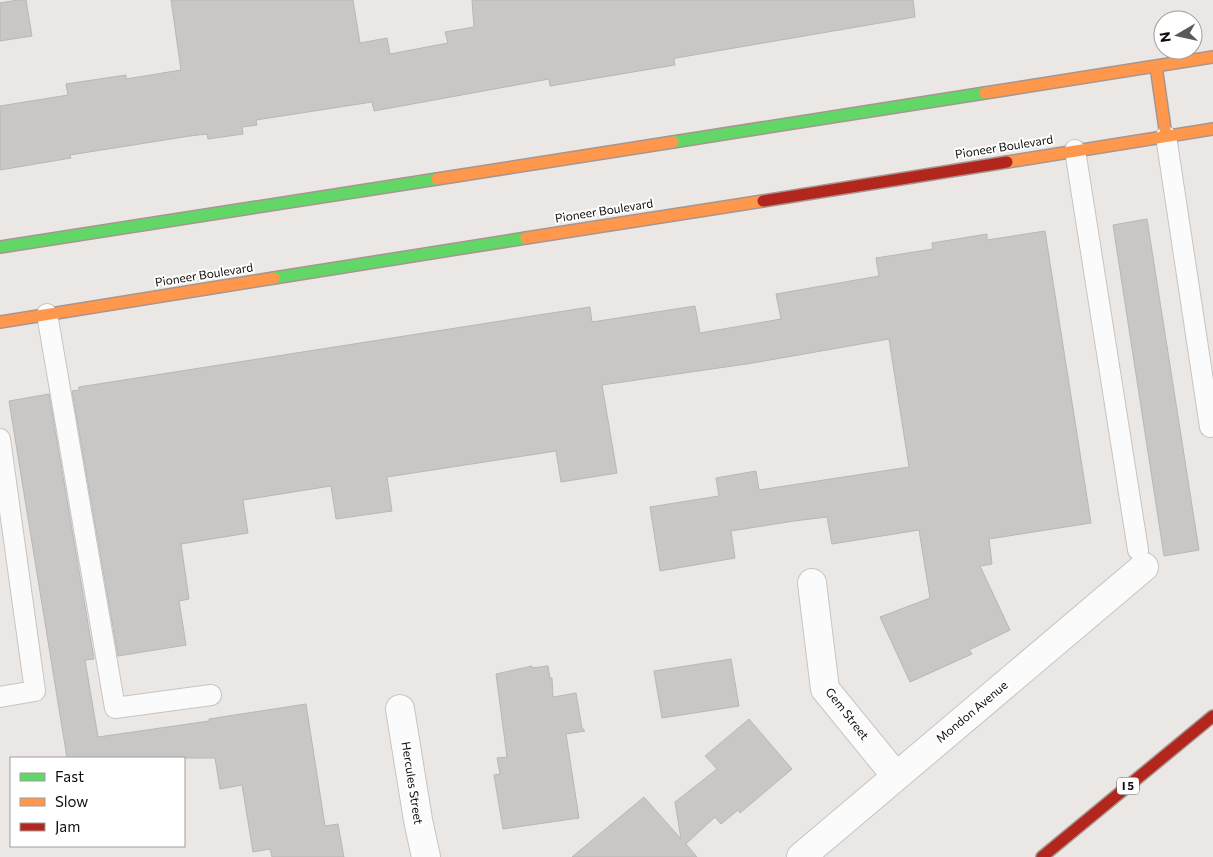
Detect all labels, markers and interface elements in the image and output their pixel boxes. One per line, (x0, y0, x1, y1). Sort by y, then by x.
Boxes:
north arrow (1153, 10, 1203, 60)
text: N (1155, 31, 1174, 44)
street label: Pioneer Boulevard (954, 131, 1054, 161)
street label: Pioneer Boulevard (554, 195, 654, 225)
street label: Pioneer Boulevard (154, 259, 254, 289)
street label: Mondon Avenue (933, 677, 1010, 745)
street label: Gem Street (823, 685, 872, 742)
street label: Hercules Street (400, 740, 426, 825)
legend (10, 757, 185, 847)
text: Fast (55, 767, 84, 785)
road number: I 5 (1117, 778, 1139, 794)
text: Slow (55, 792, 88, 810)
text: Jam (55, 817, 80, 835)

